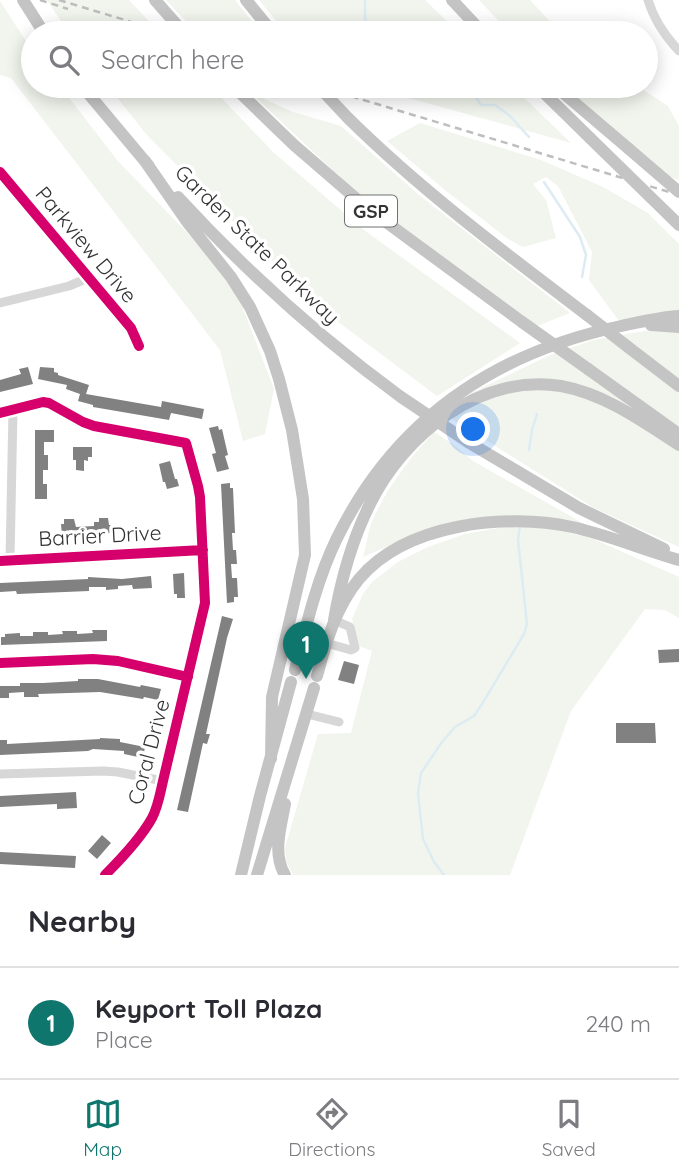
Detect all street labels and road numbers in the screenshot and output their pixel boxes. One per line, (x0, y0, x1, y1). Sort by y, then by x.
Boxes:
street label: Garden State Parkway (170, 159, 345, 330)
street label: Parkview Drive (31, 181, 143, 308)
road number: GSP (345, 196, 397, 226)
street label: Barrier Drive (38, 519, 162, 551)
street label: Coral Drive (121, 696, 175, 807)

